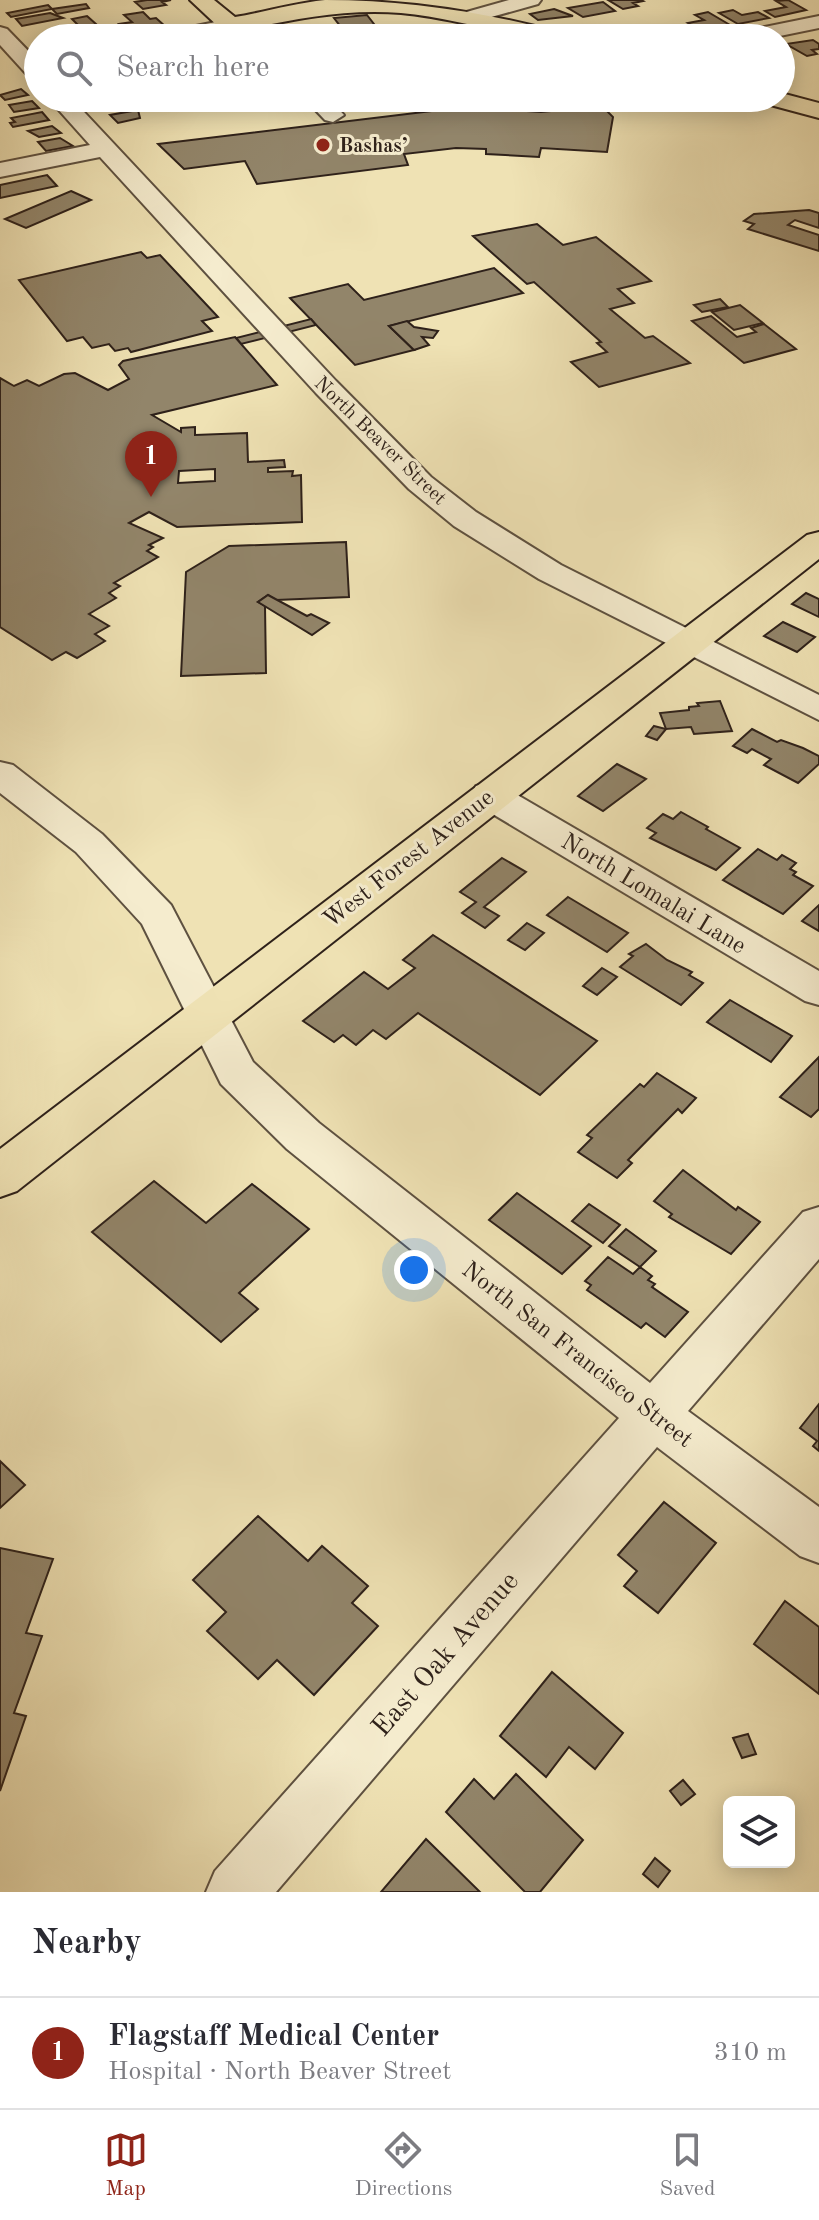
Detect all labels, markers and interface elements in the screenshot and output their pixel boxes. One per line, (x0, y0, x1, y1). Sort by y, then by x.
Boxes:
search box (24, 24, 795, 112)
icon: search (52, 46, 96, 90)
text: Search here (116, 53, 270, 83)
marker: Bashas’ (314, 136, 332, 154)
place label: Bashas’ (339, 137, 408, 157)
street label: North Beaver Street (310, 374, 449, 509)
pin: 1 (125, 431, 177, 497)
street label: West Forest Avenue (320, 786, 499, 933)
street label: North Lomalai Lane (556, 830, 749, 959)
your location (394, 1250, 434, 1290)
street label: North San Francisco Street (457, 1258, 697, 1453)
street label: East Oak Avenue (368, 1567, 525, 1743)
map controls (723, 1796, 795, 1868)
button: layers (723, 1796, 795, 1868)
text: Nearby (32, 1927, 142, 1961)
text: Flagstaff Medical Center (108, 2022, 439, 2052)
text: 1 (50, 2040, 66, 2066)
text: 310 m (714, 2040, 787, 2066)
text: Hospital · North Beaver Street (108, 2059, 451, 2085)
tab: Map (104, 2128, 148, 2203)
tab: Directions (355, 2128, 452, 2203)
tab: Saved (659, 2128, 715, 2203)

